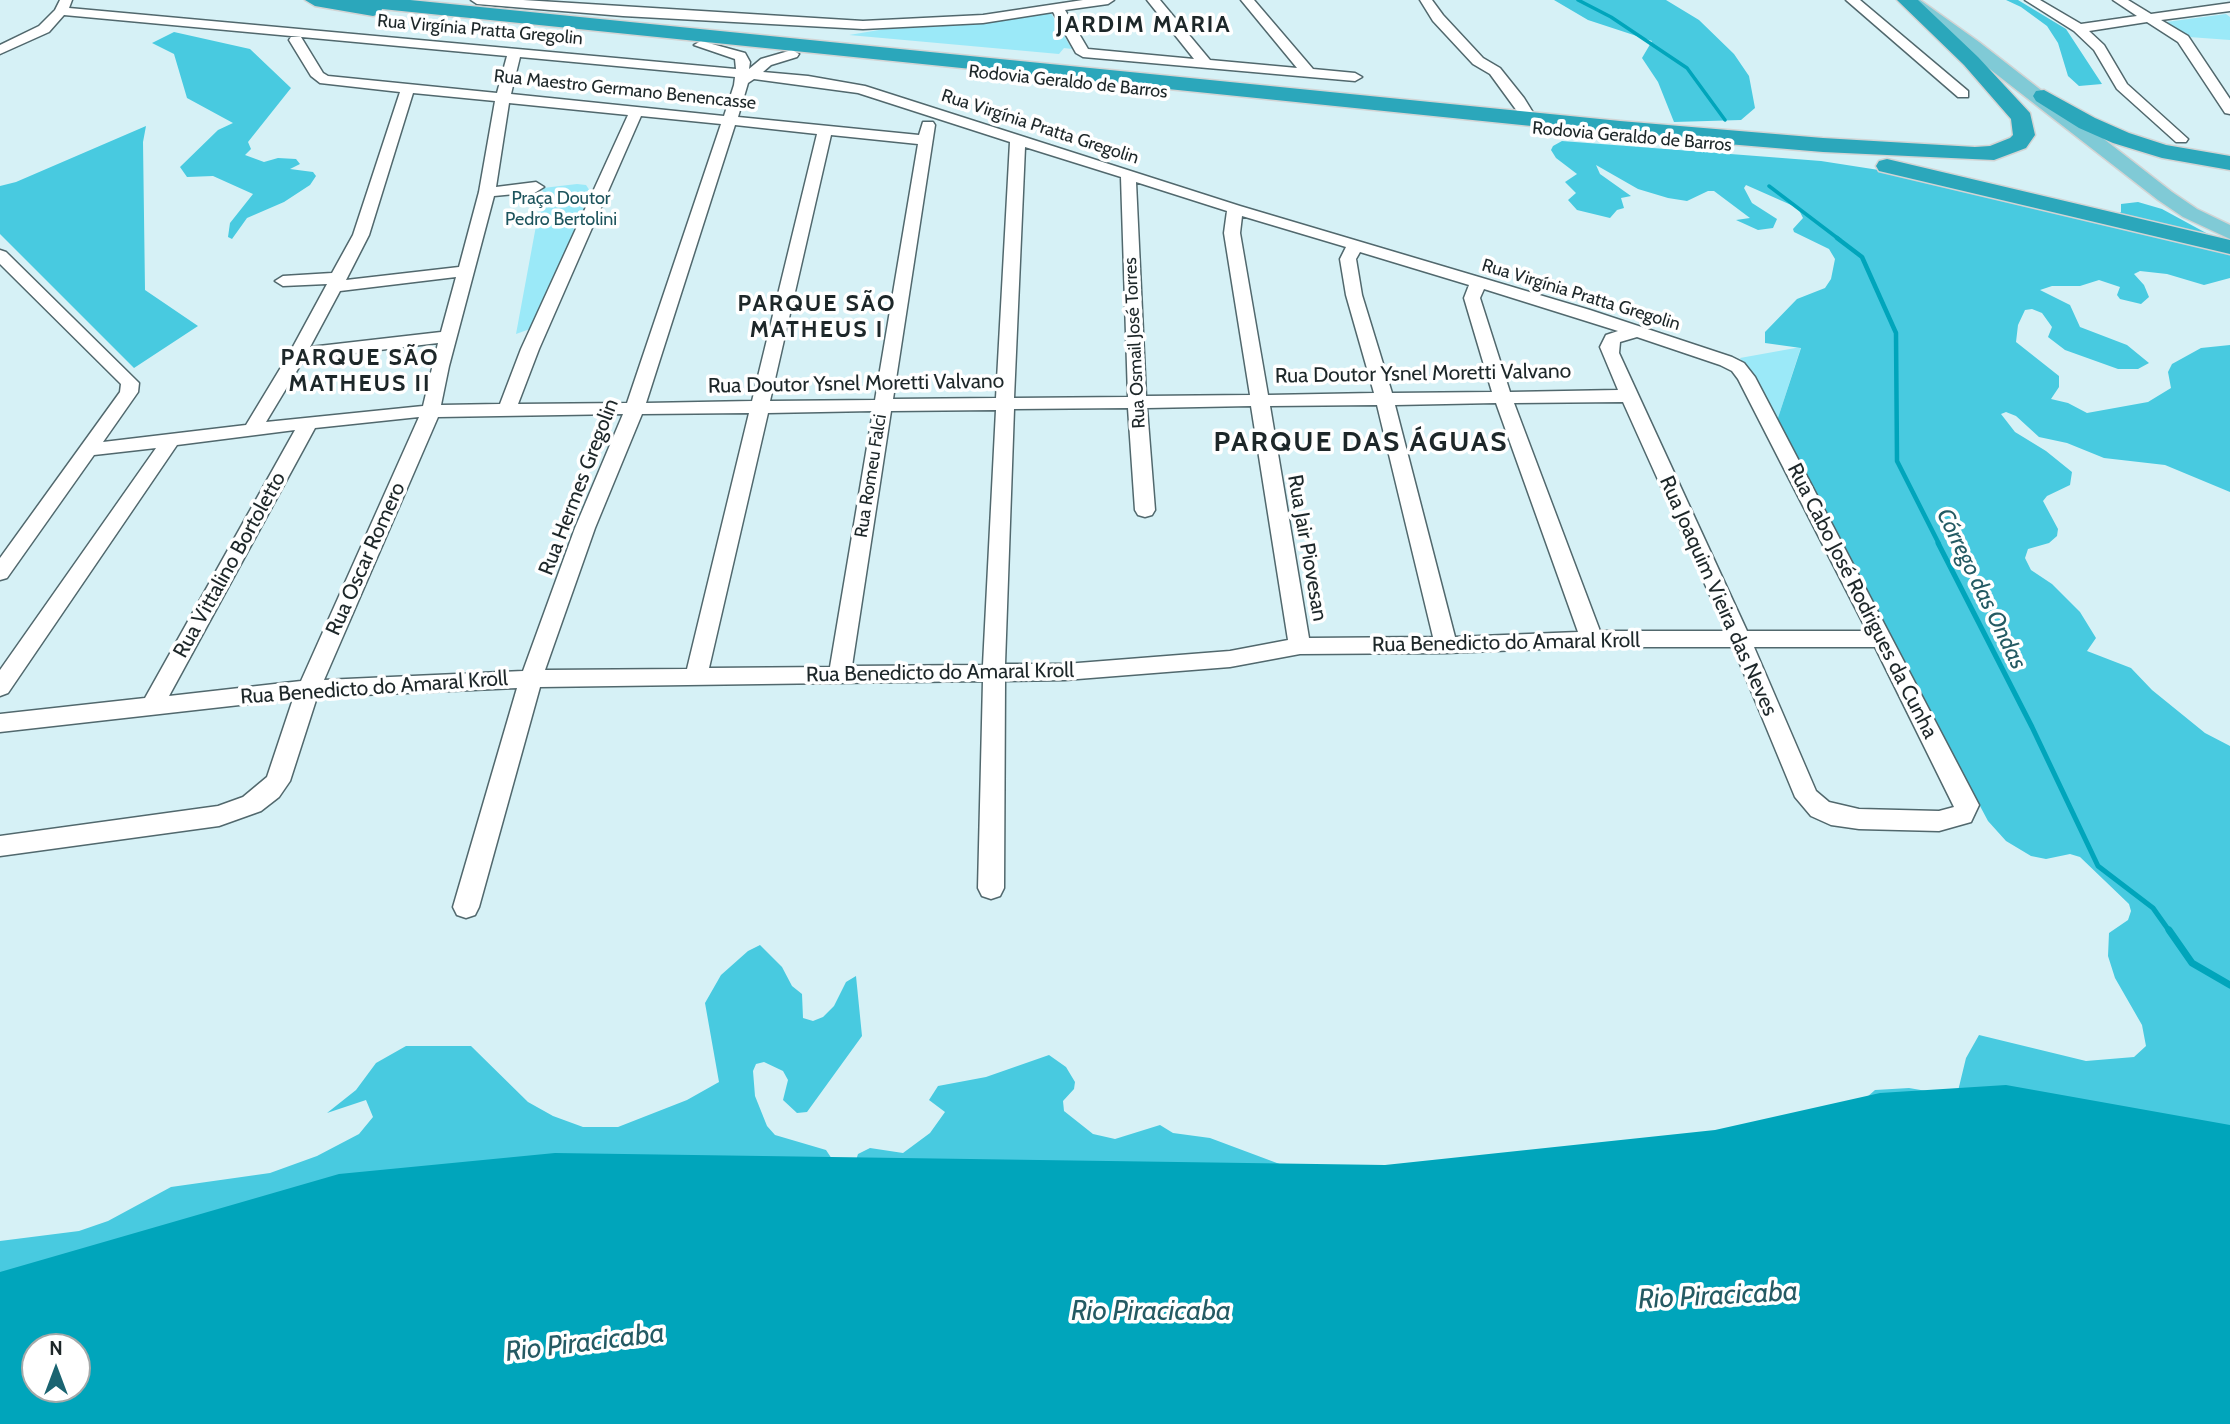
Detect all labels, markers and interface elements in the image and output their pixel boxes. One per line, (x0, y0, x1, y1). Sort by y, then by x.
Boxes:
street label: Rua Virgínia Pratta Gregolin (376, 10, 584, 50)
district label: JARDIM MARIA (1058, 11, 1230, 39)
street label: Rodovia Geraldo de Barros (967, 61, 1169, 103)
street label: Rua Maestro Germano Benencasse (493, 65, 757, 115)
street label: Rua Virgínia Pratta Gregolin (939, 85, 1141, 169)
street label: Rodovia Geraldo de Barros (1531, 118, 1733, 156)
park label: Praça Doutor Pedro Bertolini (505, 188, 617, 230)
street label: Rua Virgínia Pratta Gregolin (1479, 255, 1683, 335)
street label: Rua Osmail José Torres (1120, 257, 1150, 429)
district label: PARQUE SÃO MATHEUS I (739, 290, 895, 344)
district label: PARQUE SÃO MATHEUS II (282, 344, 438, 398)
street label: Rua Doutor Ysnel Moretti Valvano (1275, 359, 1571, 389)
street label: Rua Doutor Ysnel Moretti Valvano (708, 369, 1004, 399)
street label: Rua Hermes Gregolin (534, 395, 624, 579)
street label: Rua Romeu Falci (851, 413, 891, 539)
district label: PARQUE DAS ÁGUAS (1215, 426, 1507, 460)
street label: Rua Cabo José Rodrigues da Cunha (1781, 459, 1943, 743)
street label: Rua Vittalino Bortoletto (168, 468, 292, 662)
street label: Rua Joaquim Vieira das Neves (1654, 472, 1782, 720)
street label: Rua Jair Piovesan (1282, 473, 1332, 623)
street label: Rua Oscar Romero (321, 479, 411, 639)
water label: Córrego das Ondas (1930, 504, 2032, 674)
street label: Rua Benedicto do Amaral Kroll (1372, 628, 1640, 658)
street label: Rua Benedicto do Amaral Kroll (806, 658, 1074, 688)
street label: Rua Benedicto do Amaral Kroll (239, 666, 509, 710)
water label: Rio Piracicaba (1637, 1275, 1799, 1317)
water label: Rio Piracicaba (1071, 1295, 1231, 1329)
water label: Rio Piracicaba (503, 1317, 667, 1369)
north arrow (21, 1333, 91, 1403)
text: N (49, 1337, 63, 1360)

